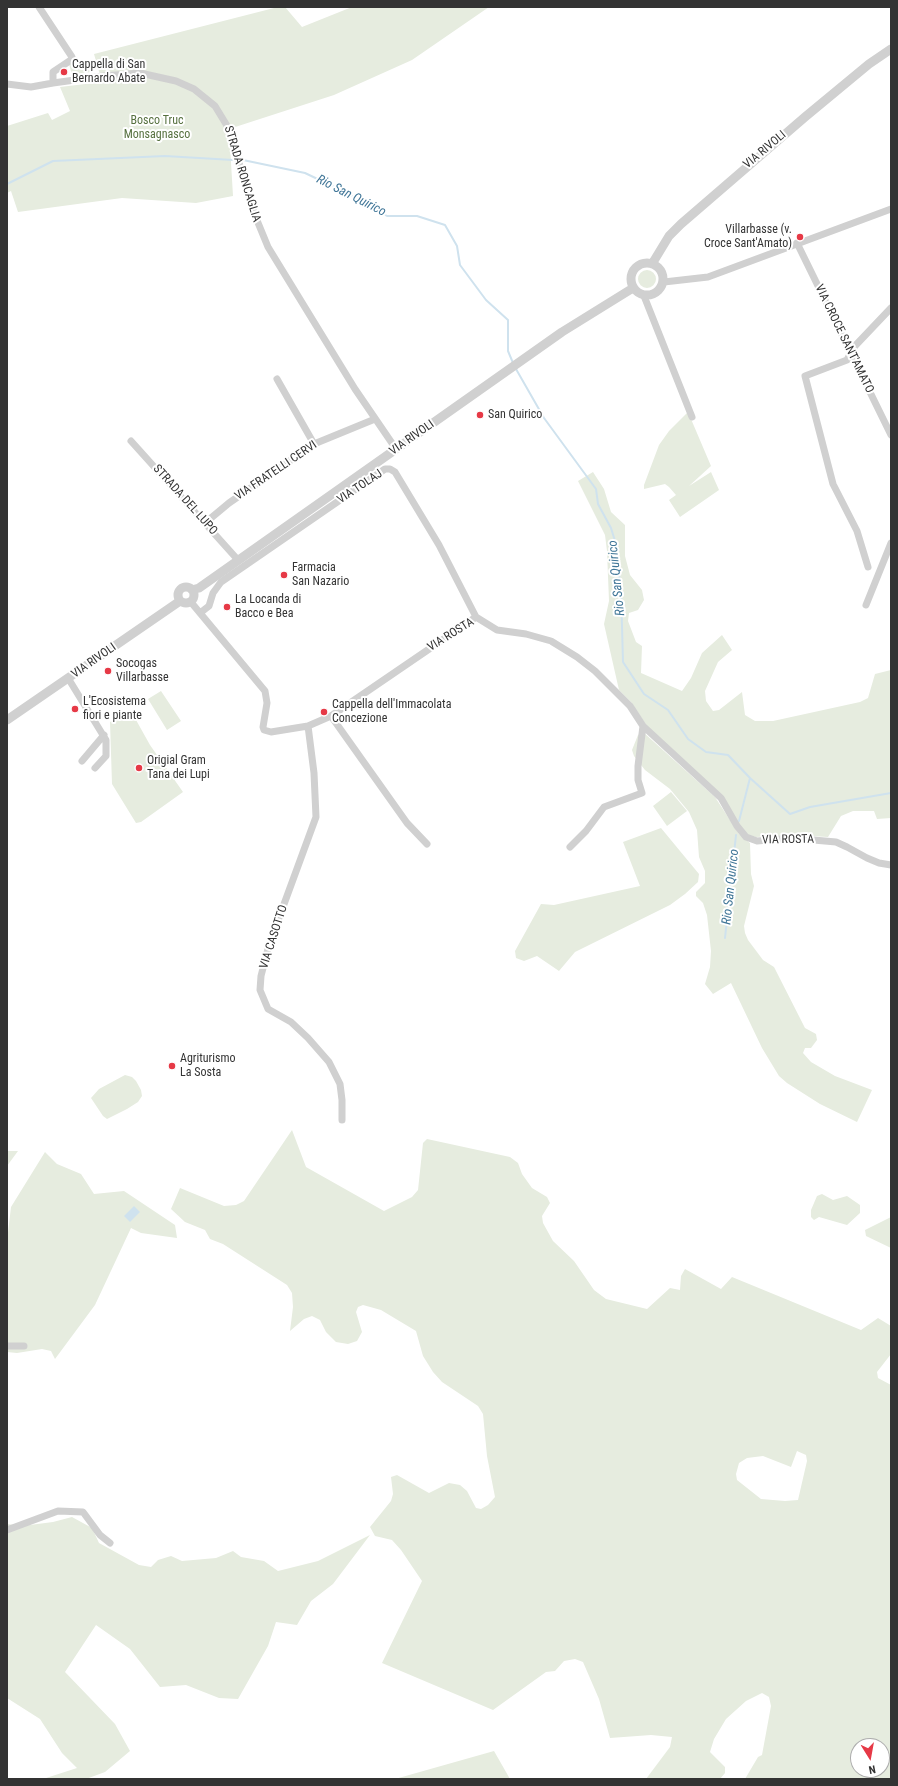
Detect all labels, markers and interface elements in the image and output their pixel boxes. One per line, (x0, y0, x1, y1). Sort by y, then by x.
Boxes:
place label: Cappella di San Bernardo Abate (72, 58, 145, 86)
marker: Cappella di San Bernardo Abate (59, 67, 69, 77)
park label: Bosco Truc Monsagnasco (124, 114, 190, 142)
street label: STRADA RONCAGLIA (221, 124, 263, 224)
street label: VIA RIVOLI (741, 128, 789, 172)
water label: Rio San Quirico (314, 172, 388, 220)
place label: Villarbasse (v. Croce Sant'Amato) (704, 223, 792, 251)
marker: Villarbasse (v. Croce Sant'Amato) (795, 232, 805, 242)
street label: VIA CROCE SANT'AMATO (811, 282, 877, 396)
place label: San Quirico (488, 408, 542, 422)
marker: San Quirico (475, 410, 485, 420)
street label: VIA RIVOLI (387, 417, 437, 459)
street label: VIA FRATELLI CERVI (232, 438, 320, 504)
street label: STRADA DEL LUPO (150, 462, 220, 538)
street label: VIA TOLAJ (335, 467, 385, 507)
water label: Rio San Quirico (605, 539, 629, 617)
place label: Farmacia San Nazario (292, 561, 349, 589)
marker: Farmacia San Nazario (279, 570, 289, 580)
place label: La Locanda di Bacco e Bea (235, 593, 301, 621)
marker: La Locanda di Bacco e Bea (222, 602, 232, 612)
street label: VIA ROSTA (425, 615, 477, 655)
street label: VIA RIVOLI (69, 640, 119, 682)
place label: Socogas Villarbasse (116, 657, 169, 685)
marker: Socogas Villarbasse (103, 666, 113, 676)
place label: L'Ecosistema fiori e piante (83, 695, 146, 723)
place label: Cappella dell'Immacolata Concezione (332, 698, 451, 726)
marker: L'Ecosistema fiori e piante (70, 704, 80, 714)
marker: Cappella dell'Immacolata Concezione (319, 707, 329, 717)
place label: Origial Gram Tana dei Lupi (147, 754, 210, 782)
marker: Origial Gram Tana dei Lupi (134, 763, 144, 773)
street label: VIA ROSTA (762, 832, 814, 848)
water label: Rio San Quirico (719, 848, 743, 926)
street label: VIA CASOTTO (257, 903, 291, 971)
place label: Agriturismo La Sosta (180, 1052, 236, 1080)
marker: Agriturismo La Sosta (167, 1061, 177, 1071)
north arrow (850, 1738, 890, 1778)
text: N (868, 1762, 877, 1776)

